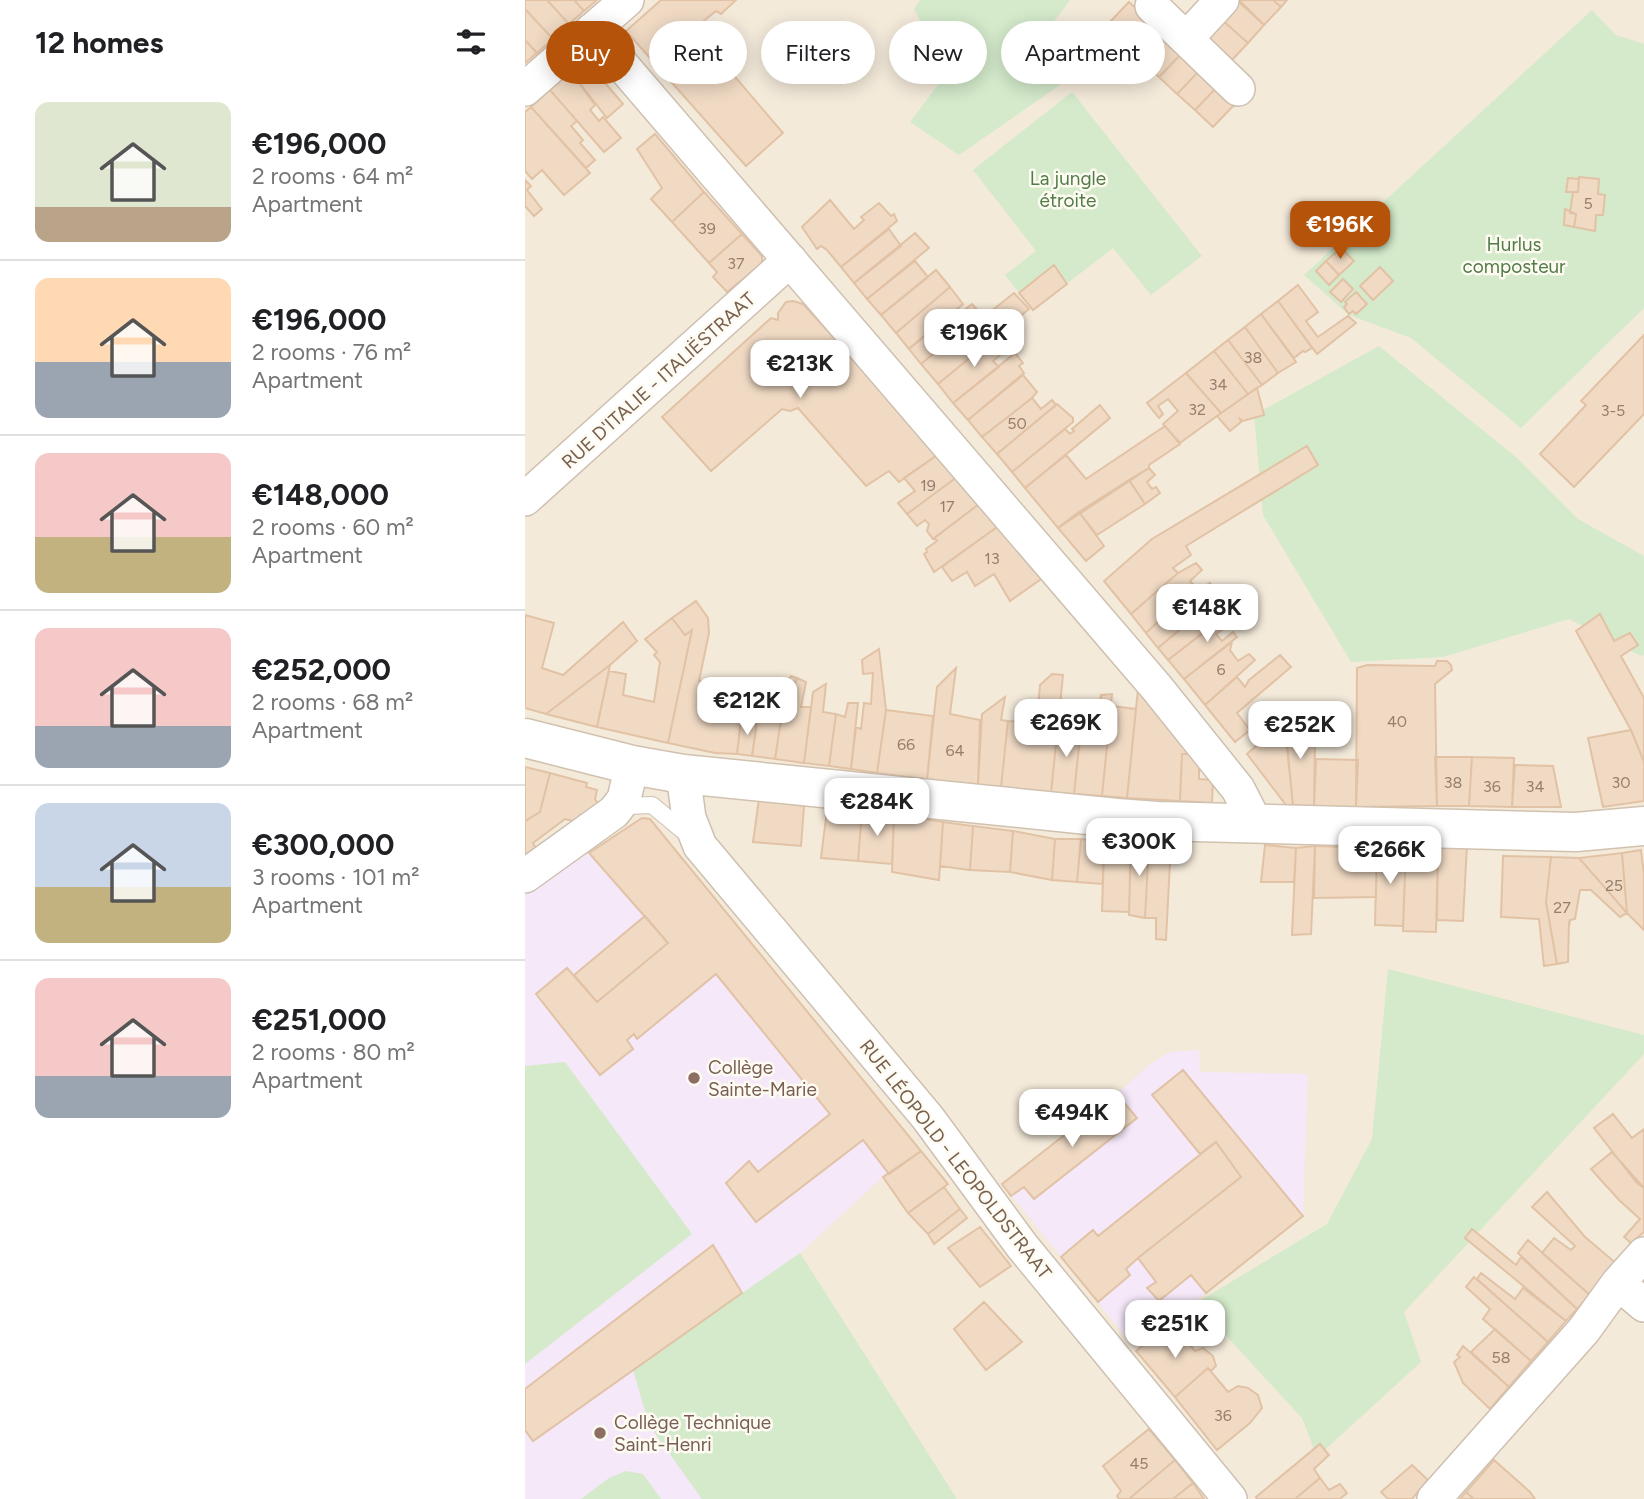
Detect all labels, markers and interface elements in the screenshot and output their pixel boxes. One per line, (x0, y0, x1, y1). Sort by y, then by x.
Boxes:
chip: Buy (546, 21, 635, 84)
chip: Rent (649, 21, 747, 84)
chip: Filters (761, 21, 875, 84)
chip: New (889, 21, 987, 84)
chip: Apartment (1001, 21, 1165, 84)
icon: filters (452, 23, 490, 61)
text: 12 homes (35, 24, 163, 61)
text: €196,000 (252, 125, 386, 162)
icon: home (91, 130, 175, 214)
text: 2 rooms · 64 m² (252, 162, 413, 190)
park label: La jungle étroite (1030, 167, 1106, 212)
text: Apartment (252, 190, 363, 218)
house number: 5 (1583, 194, 1593, 213)
pin: €196K (1291, 202, 1389, 261)
text: €196K (1306, 210, 1374, 238)
house number: 39 (698, 219, 716, 238)
park label: Hurlus composteur (1462, 233, 1566, 278)
house number: 37 (727, 254, 745, 273)
street label: RUE D'ITALIE - ITALIËSTRAAT (557, 287, 760, 473)
text: €196,000 (252, 301, 386, 338)
icon: home (91, 306, 175, 390)
pin: €196K (925, 310, 1023, 369)
text: €196K (940, 318, 1008, 346)
text: 2 rooms · 76 m² (252, 338, 411, 366)
pin: €213K (751, 340, 849, 400)
house number: 38 (1244, 348, 1262, 367)
text: €213K (766, 349, 834, 377)
text: Apartment (252, 366, 363, 394)
house number: 34 (1209, 375, 1227, 394)
house number: 32 (1188, 400, 1206, 419)
house number: 3-5 (1601, 401, 1625, 420)
house number: 50 (1007, 414, 1027, 433)
text: €148,000 (252, 476, 389, 513)
house number: 19 (920, 476, 936, 495)
icon: home (91, 481, 175, 565)
house number: 17 (939, 497, 955, 516)
text: 2 rooms · 60 m² (252, 513, 414, 541)
text: Apartment (252, 541, 363, 569)
house number: 13 (984, 549, 1000, 568)
pin: €148K (1158, 584, 1256, 644)
text: €148K (1172, 593, 1242, 621)
text: €252,000 (252, 651, 391, 688)
icon: home (91, 656, 175, 740)
house number: 6 (1216, 660, 1226, 679)
pin: €212K (698, 678, 796, 737)
text: €212K (713, 686, 781, 714)
text: 2 rooms · 68 m² (252, 688, 413, 716)
pin: €269K (1017, 700, 1115, 759)
pin: €252K (1251, 702, 1349, 761)
text: €269K (1030, 708, 1102, 736)
text: €252K (1264, 710, 1336, 738)
house number: 40 (1387, 712, 1407, 731)
text: Apartment (252, 716, 363, 744)
house number: 66 (897, 735, 915, 754)
house number: 64 (946, 741, 965, 760)
house number: 38 (1444, 773, 1462, 792)
house number: 30 (1612, 773, 1630, 792)
house number: 36 (1483, 777, 1501, 796)
house number: 34 (1526, 777, 1544, 796)
pin: €284K (828, 778, 926, 838)
text: €284K (840, 787, 914, 815)
pin: €300K (1090, 818, 1188, 878)
text: €300,000 (252, 826, 394, 863)
pin: €266K (1341, 826, 1439, 886)
text: €300K (1102, 827, 1176, 855)
icon: home (91, 831, 175, 915)
text: €266K (1354, 835, 1426, 863)
text: 3 rooms · 101 m² (252, 863, 419, 891)
house number: 25 (1605, 876, 1623, 895)
text: Apartment (252, 891, 363, 919)
house number: 27 (1553, 898, 1571, 917)
text: €251,000 (252, 1001, 386, 1038)
icon: home (91, 1006, 175, 1090)
street label: RUE LÉOPOLD - LEOPOLDSTRAAT (855, 1035, 1057, 1284)
text: 2 rooms · 80 m² (252, 1038, 415, 1066)
place label: Collège Sainte-Marie (708, 1056, 817, 1101)
text: Apartment (252, 1066, 363, 1094)
marker: Collège Sainte-Marie (686, 1070, 702, 1086)
pin: €494K (1023, 1090, 1121, 1149)
text: €494K (1035, 1098, 1109, 1126)
pin: €251K (1126, 1300, 1224, 1360)
text: €251K (1141, 1309, 1209, 1337)
house number: 58 (1491, 1348, 1511, 1367)
house number: 36 (1214, 1406, 1232, 1425)
place label: Collège Technique Saint-Henri (614, 1411, 771, 1456)
marker: Collège Technique Saint-Henri (592, 1425, 608, 1441)
house number: 45 (1129, 1454, 1149, 1473)

